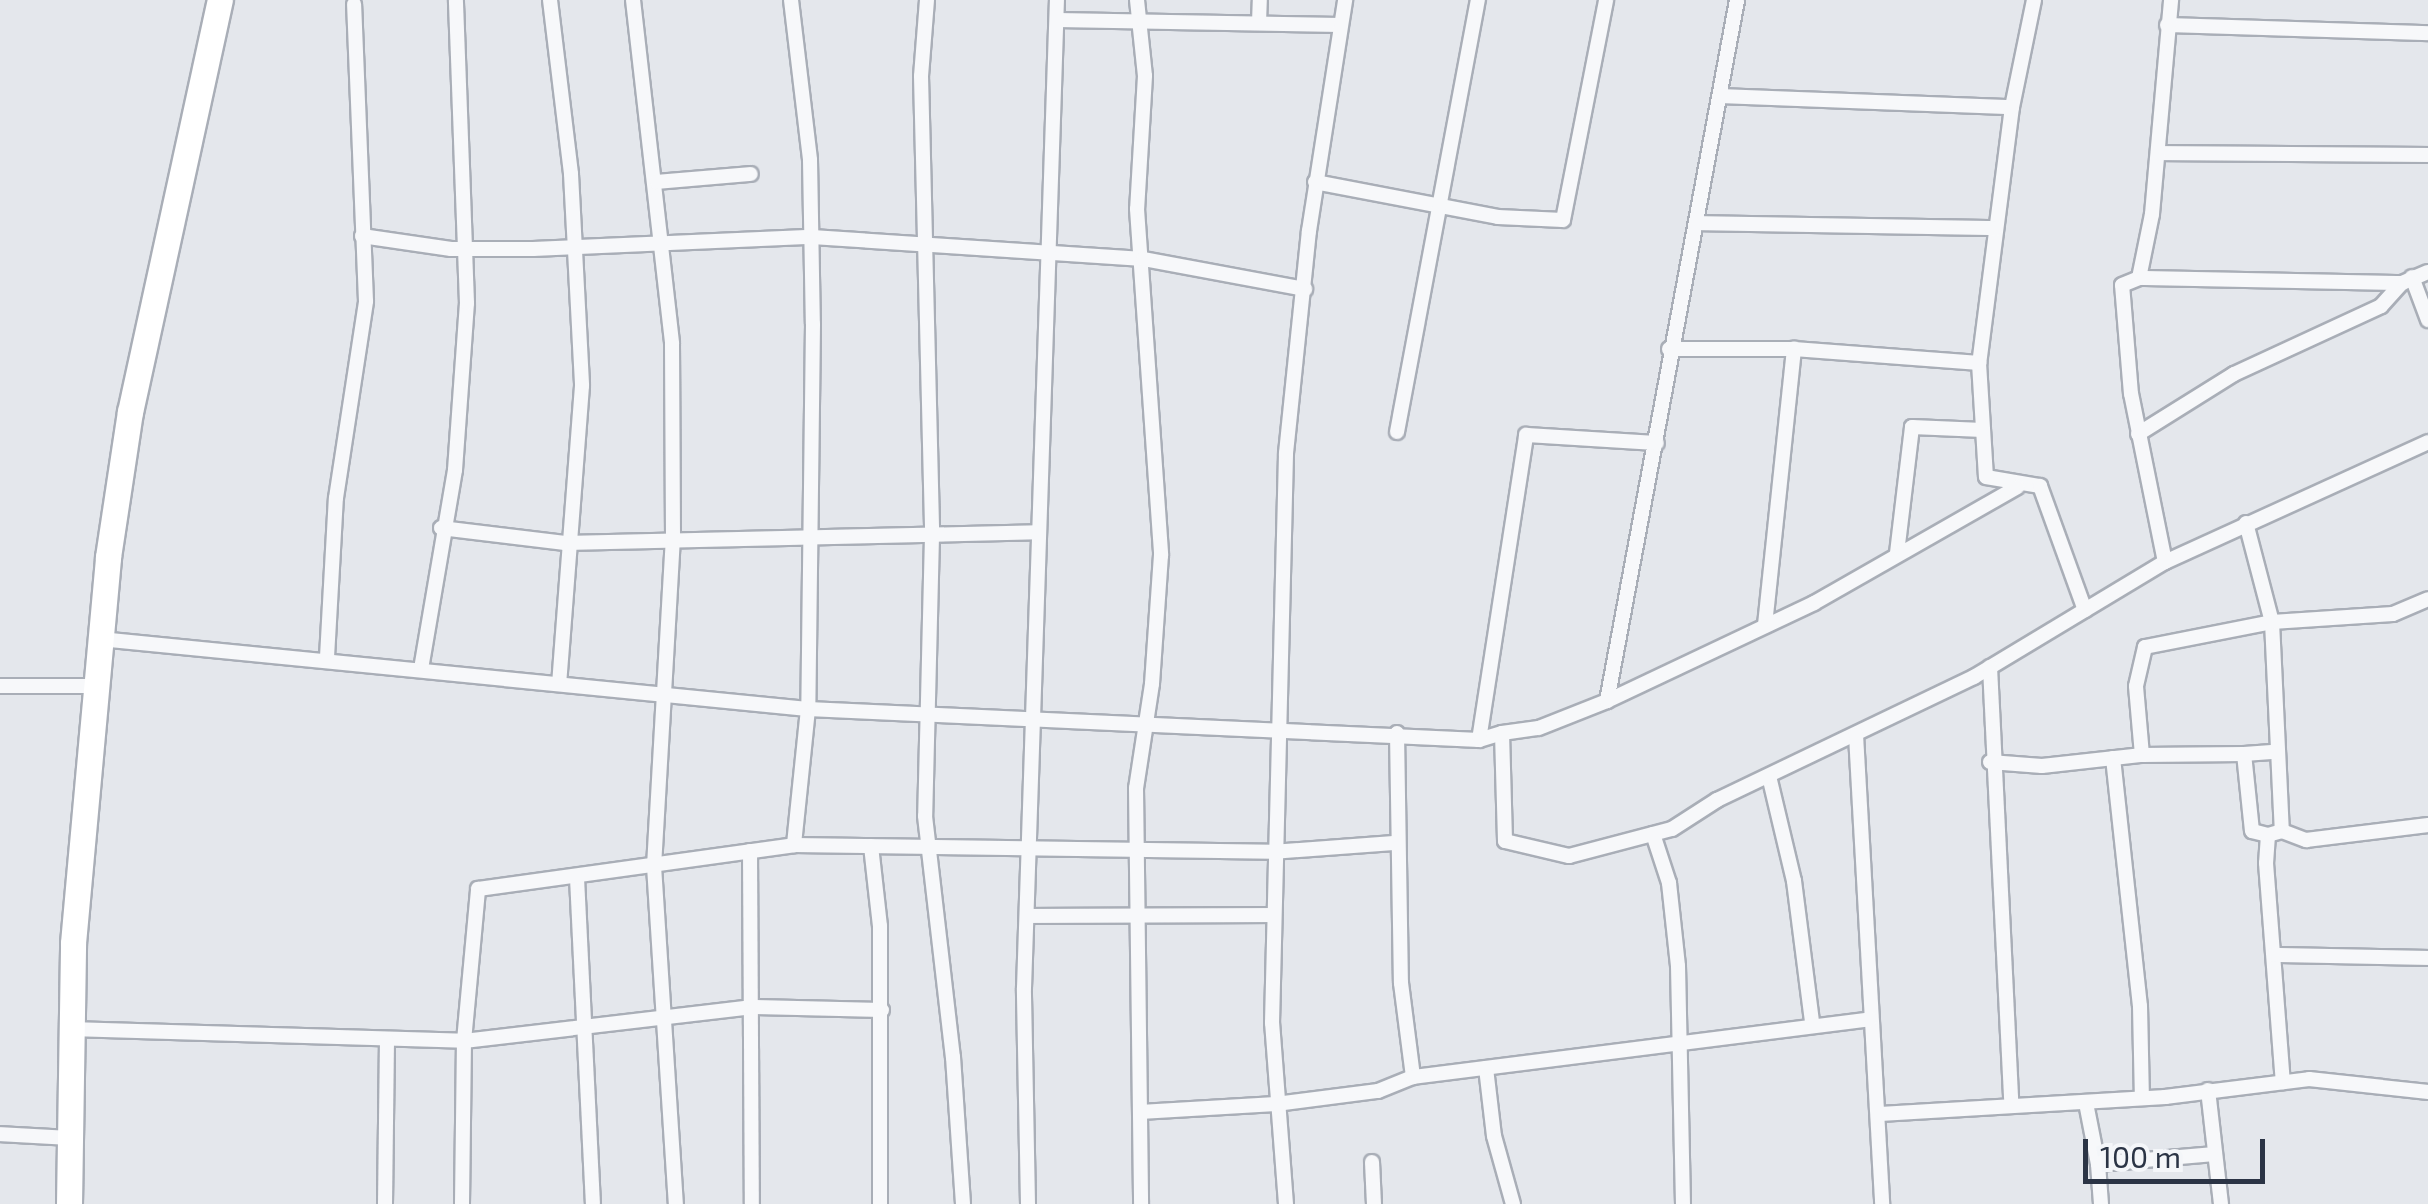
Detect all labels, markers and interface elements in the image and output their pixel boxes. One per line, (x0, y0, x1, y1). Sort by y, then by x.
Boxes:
scale bar (2088, 1119, 2270, 1181)
text: 100 m (2100, 1138, 2181, 1174)

